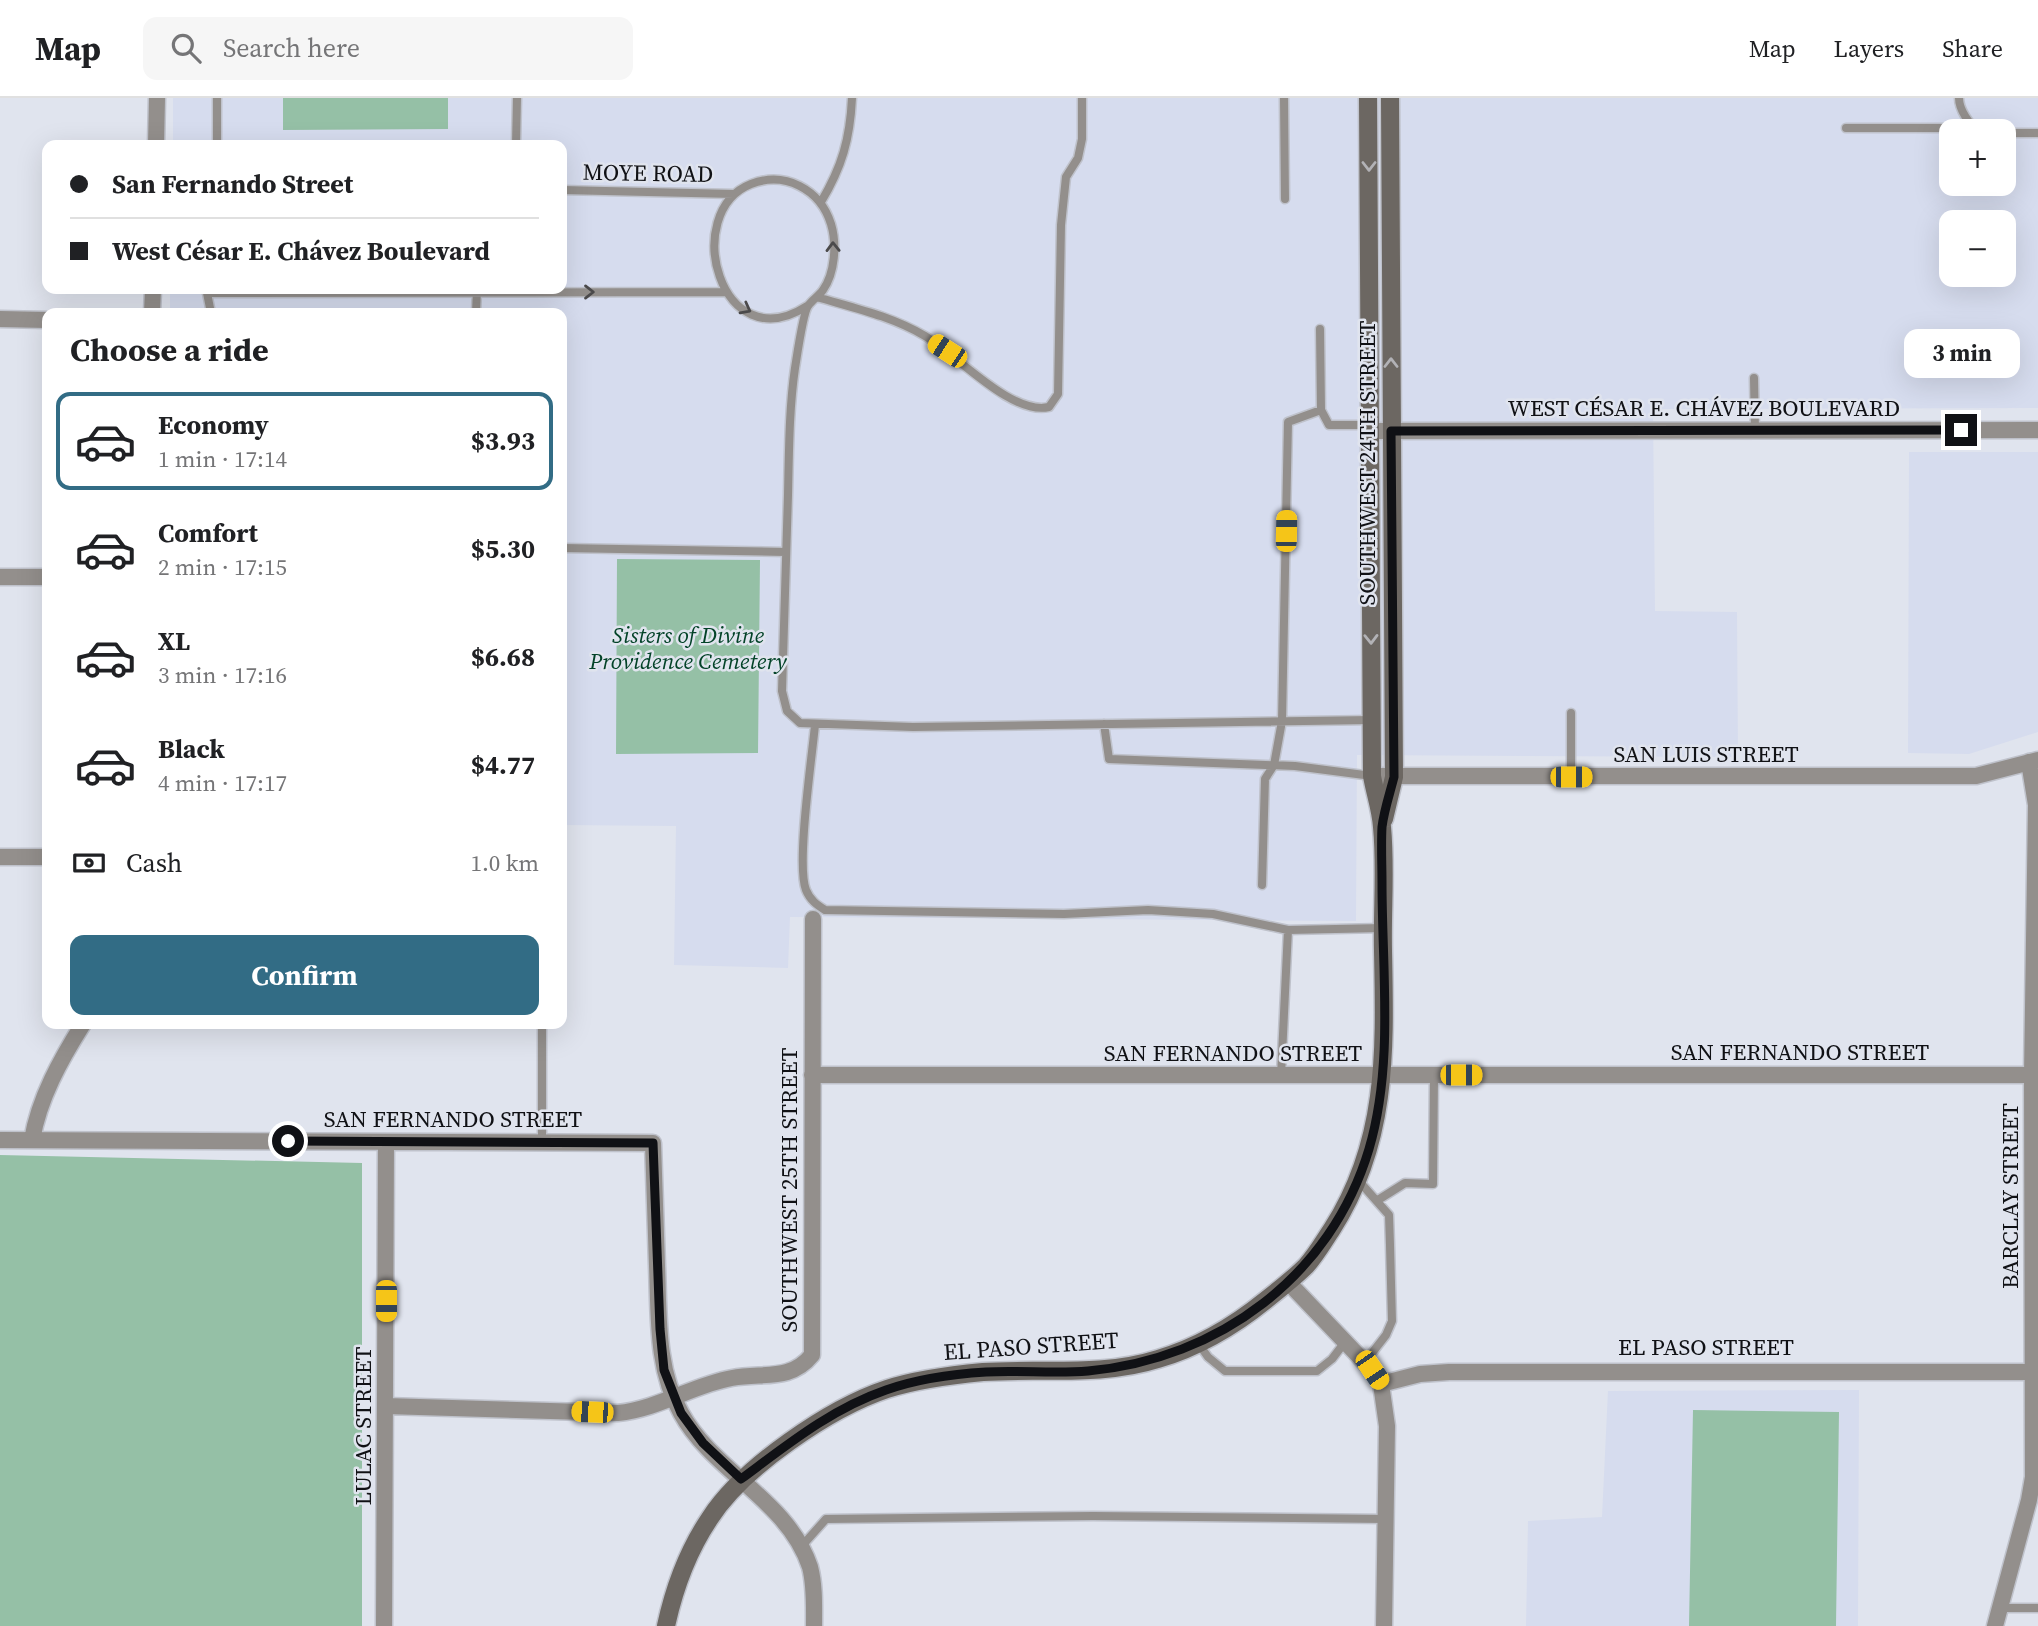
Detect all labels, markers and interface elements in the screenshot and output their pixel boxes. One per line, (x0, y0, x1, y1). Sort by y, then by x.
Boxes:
search box (143, 17, 633, 80)
text: Map (35, 26, 101, 71)
icon: search (167, 29, 205, 67)
text: Search here (223, 30, 360, 66)
text: Map (1749, 32, 1796, 65)
text: Layers (1834, 32, 1904, 65)
text: Share (1942, 32, 2003, 65)
map controls (1939, 119, 2016, 287)
button: + (1939, 119, 2016, 196)
street label: MOYE ROAD (582, 156, 714, 190)
one-way arrow (1361, 161, 1377, 172)
text: San Fernando Street (112, 166, 353, 202)
button: − (1939, 210, 2016, 287)
text: West César E. Chávez Boulevard (112, 233, 490, 269)
one-way arrow (825, 241, 841, 251)
one-way arrow (584, 284, 595, 300)
one-way arrow (739, 301, 752, 315)
street label: SOUTHWEST 24TH STREET (1351, 320, 1383, 605)
text: Choose a ride (70, 328, 269, 372)
callout: 3 min (1903, 328, 2019, 378)
car (924, 331, 971, 371)
text: 3 min (1932, 337, 1992, 369)
one-way arrow (1383, 357, 1399, 367)
street label: WEST CÉSAR E. CHÁVEZ BOULEVARD (1508, 392, 1900, 424)
text: Economy (158, 407, 269, 443)
icon: car (74, 410, 137, 473)
route end (1945, 414, 1977, 446)
text: $3.93 (471, 423, 535, 459)
text: 1 min · 17:14 (158, 443, 287, 475)
car (1276, 510, 1297, 552)
text: Comfort (158, 515, 258, 551)
icon: car (74, 518, 137, 581)
text: $5.30 (471, 531, 535, 567)
text: 2 min · 17:15 (158, 551, 287, 583)
park label: Sisters of Divine Providence Cemetery (588, 619, 788, 677)
text: XL (158, 623, 190, 659)
icon: car (74, 626, 137, 689)
one-way arrow (1363, 634, 1379, 644)
text: $6.68 (471, 639, 535, 675)
text: 3 min · 17:16 (158, 659, 287, 691)
text: Black (158, 731, 225, 767)
icon: car (74, 734, 137, 797)
street label: SAN LUIS STREET (1613, 738, 1799, 770)
text: $4.77 (471, 747, 535, 783)
text: 4 min · 17:17 (158, 767, 287, 799)
car (1551, 767, 1593, 788)
icon: cash (70, 844, 108, 882)
text: Cash (126, 845, 182, 881)
text: 1.0 km (470, 847, 539, 879)
button: Confirm (70, 935, 539, 1015)
street label: SAN FERNANDO STREET (1671, 1036, 1929, 1068)
street label: SAN FERNANDO STREET (1104, 1037, 1362, 1069)
street label: SOUTHWEST 25TH STREET (773, 1047, 805, 1332)
car (1441, 1065, 1483, 1086)
street label: SAN FERNANDO STREET (324, 1103, 582, 1135)
street label: BARCLAY STREET (1994, 1103, 2026, 1289)
route start (272, 1125, 304, 1157)
car (376, 1280, 397, 1322)
street label: EL PASO STREET (942, 1324, 1120, 1368)
street label: EL PASO STREET (1618, 1331, 1794, 1363)
street label: LULAC STREET (347, 1346, 379, 1505)
car (1352, 1347, 1393, 1393)
car (571, 1401, 614, 1423)

